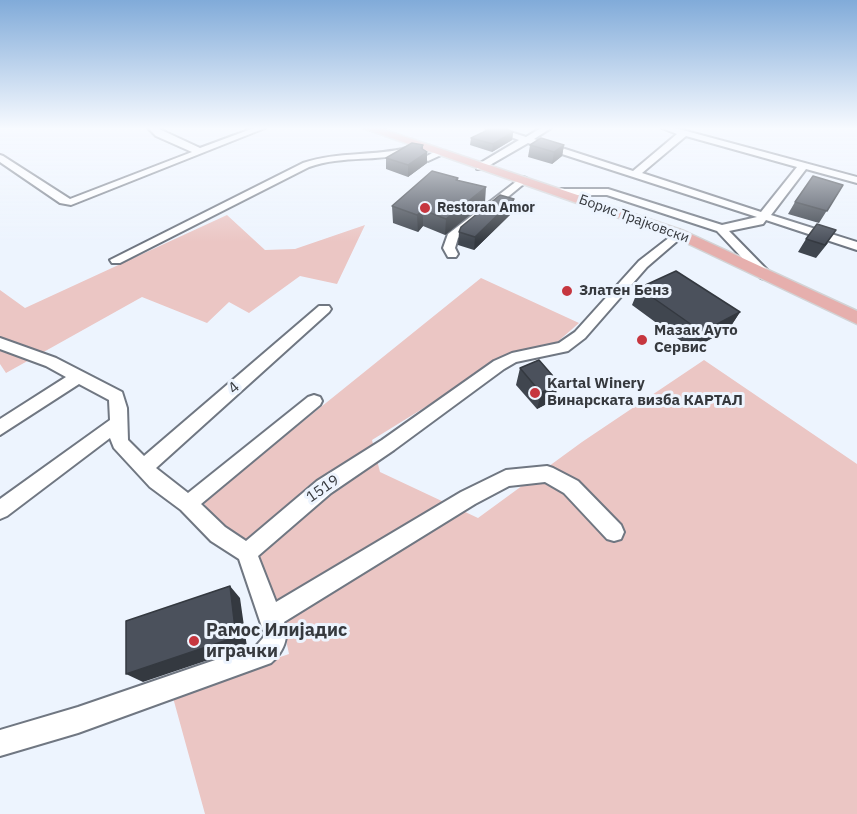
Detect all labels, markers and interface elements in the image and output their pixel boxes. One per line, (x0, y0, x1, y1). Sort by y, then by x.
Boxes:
street label: Борис Трајковски (577, 191, 691, 247)
place label: Restoran Amor (437, 200, 535, 216)
marker: Restoran Amor (418, 201, 432, 215)
place label: Златен Бенз (579, 282, 669, 300)
marker: Златен Бенз (560, 284, 574, 298)
place label: Мазак Ауто Сервис (654, 322, 738, 357)
marker: Мазак Ауто Сервис (635, 333, 649, 347)
place label: Kartal Winery Винарската визба КАРТАЛ (547, 375, 743, 410)
street label: 4 (225, 378, 243, 398)
marker: Kartal Winery Винарската визба КАРТАЛ (528, 386, 542, 400)
street label: 1519 (303, 471, 343, 507)
place label: Рамос Илијадис играчки (206, 620, 347, 662)
marker: Рамос Илијадис играчки (187, 634, 201, 648)

